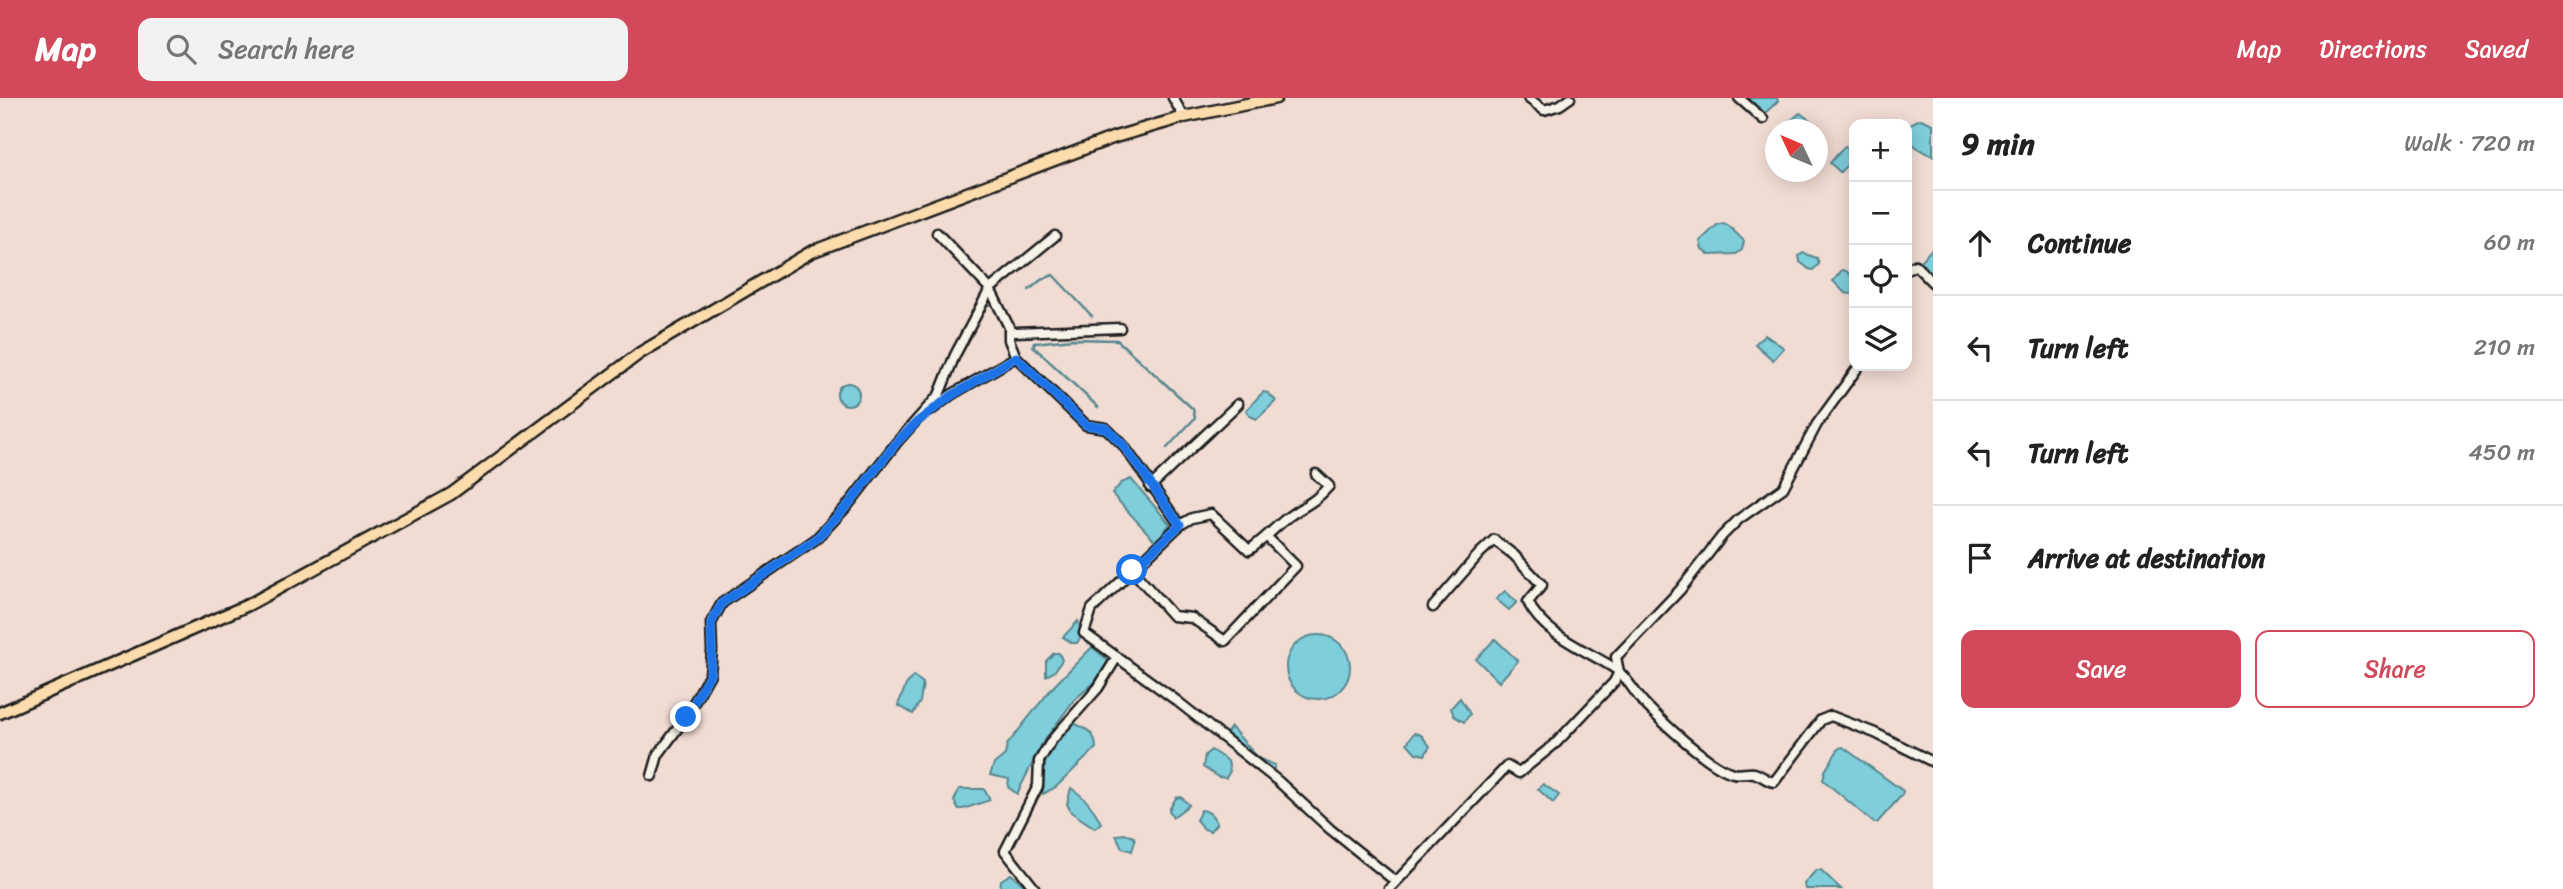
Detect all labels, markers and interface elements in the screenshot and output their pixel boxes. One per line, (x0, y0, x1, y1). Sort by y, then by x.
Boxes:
search box (138, 18, 628, 81)
text: Map (35, 20, 96, 78)
text: Search here (218, 26, 355, 72)
text: Map (2237, 28, 2281, 70)
text: Directions (2319, 28, 2427, 70)
text: Saved (2465, 28, 2528, 70)
icon: search (162, 30, 200, 68)
text: 9 min (1961, 117, 2035, 171)
north arrow (1765, 119, 1828, 182)
map controls (1849, 119, 1912, 371)
button: + (1849, 119, 1912, 182)
text: Walk · 720 m (2404, 123, 2535, 164)
button: − (1849, 182, 1912, 245)
text: Continue (2028, 220, 2131, 266)
text: 60 m (2484, 222, 2535, 263)
icon: ahead (1961, 224, 1999, 262)
button: locate (1849, 245, 1912, 308)
button: layers (1849, 308, 1912, 371)
text: Turn left (2028, 325, 2128, 371)
text: 210 m (2474, 327, 2535, 368)
icon: left (1961, 329, 1999, 367)
text: Turn left (2028, 430, 2128, 476)
text: 450 m (2468, 432, 2535, 473)
icon: left (1961, 434, 1999, 472)
text: Arrive at destination (2028, 535, 2265, 581)
icon: arrive (1961, 539, 1999, 577)
route start (1116, 554, 1147, 585)
button: Save (1961, 630, 2241, 708)
button: Share (2255, 630, 2535, 708)
route end (670, 701, 701, 732)

